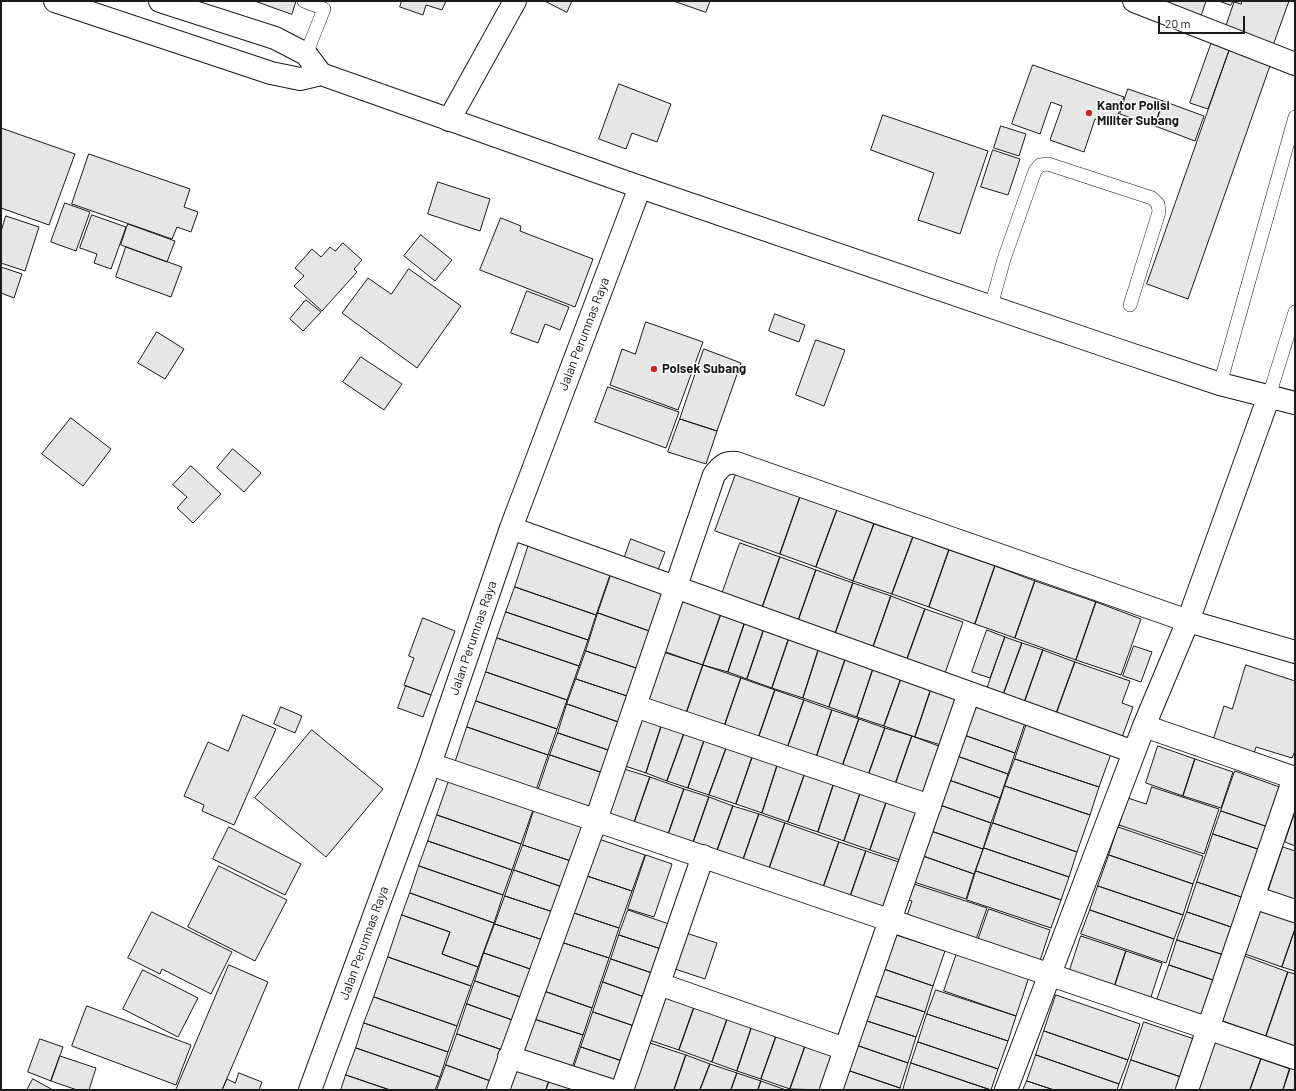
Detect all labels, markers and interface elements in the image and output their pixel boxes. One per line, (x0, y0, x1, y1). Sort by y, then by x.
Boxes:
scale bar (1160, 8, 1247, 34)
text: 20 m (1165, 16, 1191, 30)
place label: Kantor Polisi Militer Subang (1097, 98, 1179, 129)
marker: Kantor Polisi Militer Subang (1084, 108, 1094, 118)
street label: Jalan Perumnas Raya (555, 275, 613, 393)
place label: Polsek Subang (662, 361, 746, 377)
marker: Polsek Subang (649, 364, 659, 374)
street label: Jalan Perumnas Raya (446, 579, 500, 697)
street label: Jalan Perumnas Raya (336, 884, 392, 1002)

